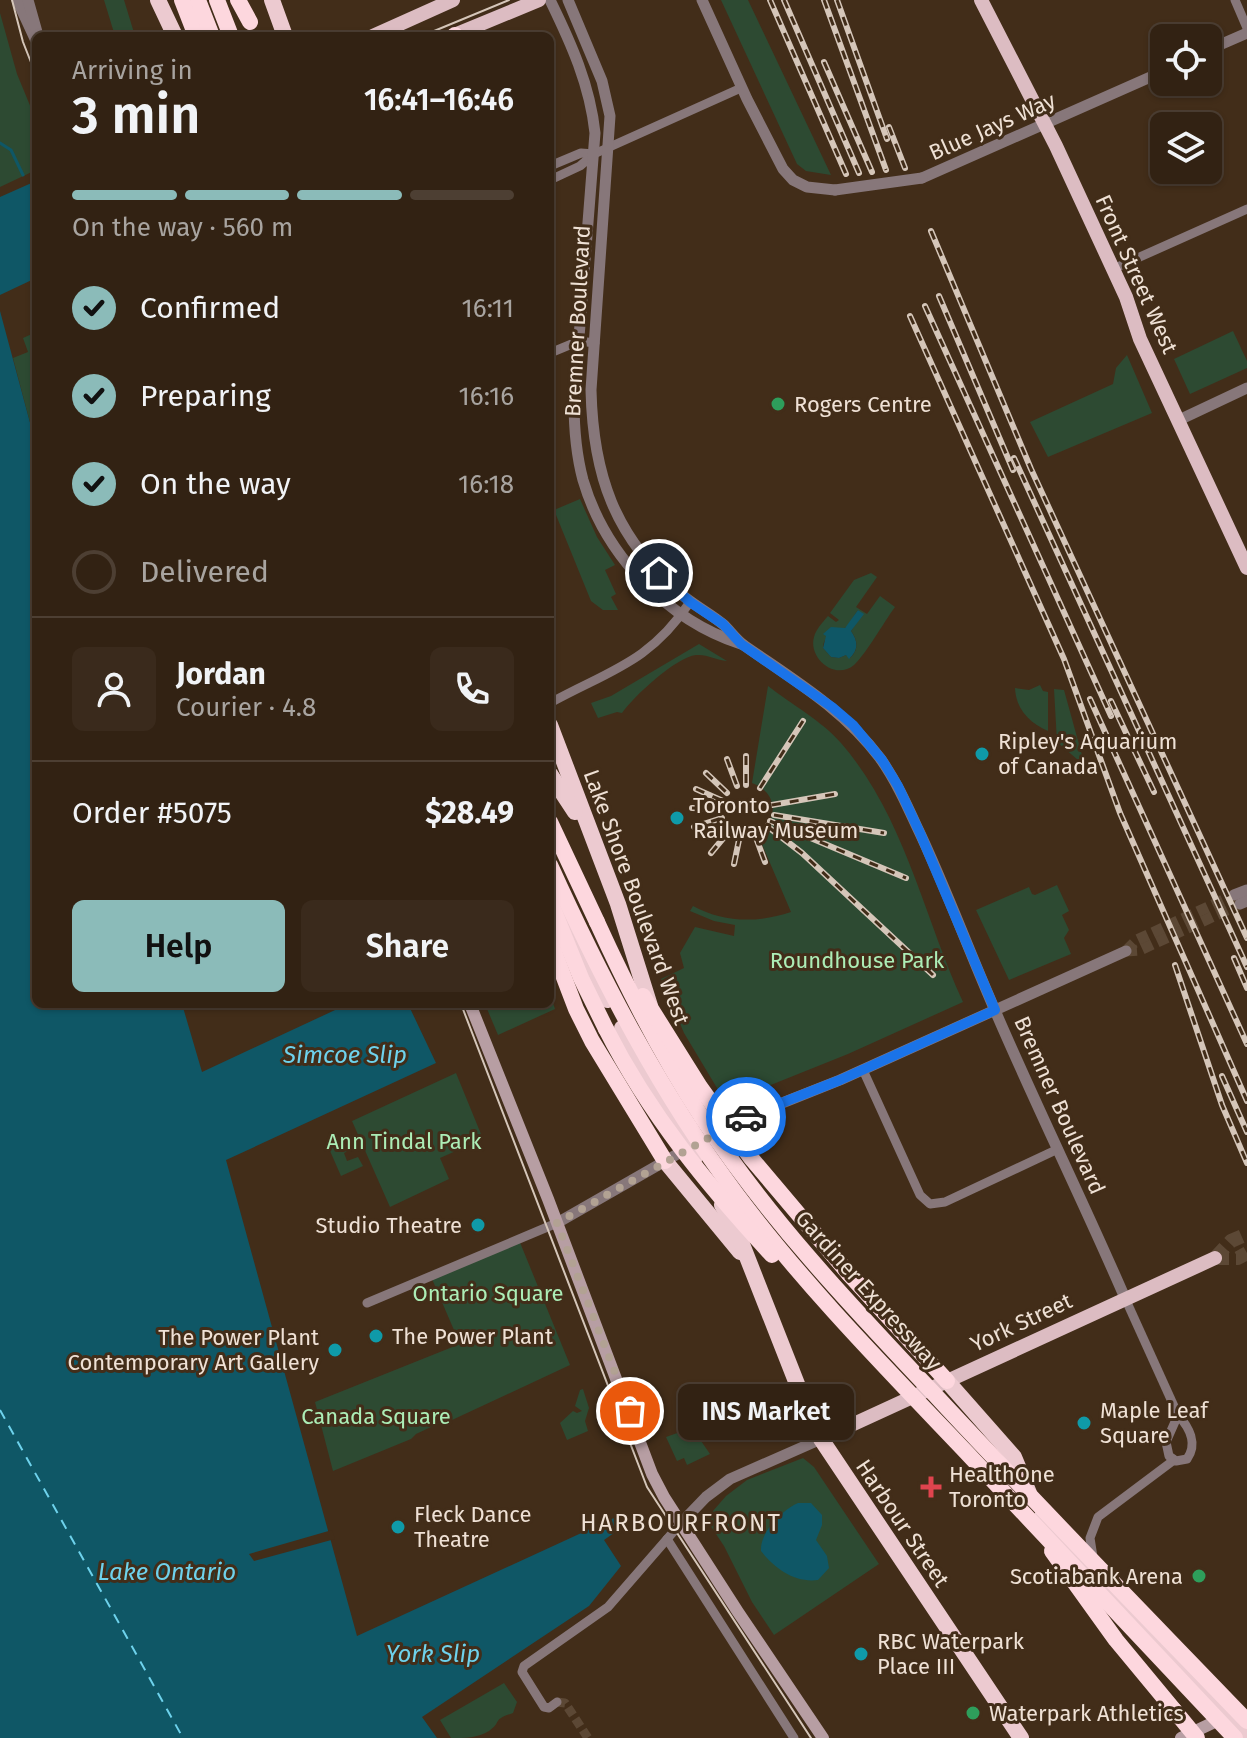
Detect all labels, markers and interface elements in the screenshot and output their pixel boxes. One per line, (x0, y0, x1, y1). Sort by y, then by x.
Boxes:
map controls (1150, 24, 1222, 184)
button: locate (1150, 24, 1222, 96)
text: Arriving in (72, 55, 193, 86)
text: 16:41–16:46 (364, 82, 514, 118)
text: 3 min (72, 84, 200, 147)
street label: Blue Jays Way (925, 86, 1060, 166)
button: layers (1150, 112, 1222, 184)
street label: Front Street West (1089, 191, 1184, 358)
text: On the way · 560 m (72, 212, 293, 243)
street label: Bremner Boulevard (559, 224, 596, 418)
icon: check (72, 286, 116, 330)
text: Confirmed (140, 290, 280, 326)
text: 16:11 (462, 293, 514, 324)
icon: check (72, 374, 116, 418)
text: Preparing (140, 378, 271, 414)
text: 16:16 (459, 381, 514, 412)
place label: Rogers Centre (794, 391, 932, 418)
marker: Rogers Centre (769, 395, 787, 413)
icon: check (72, 462, 116, 506)
text: On the way (140, 466, 291, 502)
text: 16:18 (458, 469, 514, 500)
pin (625, 539, 693, 607)
icon: home (637, 551, 681, 595)
text: Delivered (140, 554, 269, 590)
button: person (72, 647, 156, 731)
button: phone (430, 647, 514, 731)
text: Jordan (176, 656, 266, 692)
text: Courier · 4.8 (176, 692, 316, 723)
place label: Ripley's Aquarium of Canada (998, 728, 1177, 780)
marker: Ripley's Aquarium of Canada (973, 745, 991, 763)
street label: Lake Shore Boulevard West (578, 766, 695, 1029)
place label: Toronto Railway Museum (693, 792, 858, 844)
text: Order #5075 (72, 795, 232, 831)
text: $28.49 (425, 795, 514, 831)
marker: Toronto Railway Museum (668, 809, 686, 827)
button: Help (72, 900, 285, 992)
button: Share (301, 900, 514, 992)
park label: Roundhouse Park (770, 947, 945, 974)
street label: Bremner Boulevard (1008, 1012, 1111, 1198)
water label: Simcoe Slip (282, 1041, 407, 1069)
courier (706, 1077, 786, 1157)
icon: car (724, 1095, 768, 1139)
park label: Ann Tindal Park (326, 1128, 482, 1155)
street label: Gardiner Expressway (790, 1205, 948, 1376)
place label: Studio Theatre (315, 1212, 462, 1239)
marker: Studio Theatre (469, 1216, 487, 1234)
park label: Ontario Square (413, 1280, 564, 1307)
street label: York Street (966, 1287, 1076, 1358)
place label: The Power Plant (392, 1323, 553, 1350)
place label: The Power Plant Contemporary Art Gallery (68, 1324, 319, 1376)
marker: The Power Plant (367, 1327, 385, 1345)
marker: The Power Plant Contemporary Art Gallery (326, 1341, 344, 1359)
pin (596, 1377, 664, 1445)
callout: INS Market (678, 1383, 854, 1439)
icon: bag (608, 1389, 652, 1433)
text: INS Market (702, 1396, 830, 1427)
place label: Maple Leaf Square (1100, 1397, 1209, 1449)
park label: Canada Square (301, 1403, 451, 1430)
marker: Maple Leaf Square (1075, 1414, 1093, 1432)
street label: Harbour Street (850, 1454, 955, 1592)
place label: HealthOne Toronto (949, 1461, 1055, 1513)
marker: HealthOne Toronto (920, 1476, 942, 1498)
place label: Fleck Dance Theatre (414, 1501, 531, 1553)
district label: HARBOURFRONT (580, 1509, 782, 1537)
marker: Fleck Dance Theatre (389, 1518, 407, 1536)
water label: Lake Ontario (98, 1558, 236, 1586)
place label: Scotiabank Arena (1010, 1563, 1183, 1590)
marker: Scotiabank Arena (1190, 1567, 1208, 1585)
place label: RBC Waterpark Place III (877, 1628, 1025, 1680)
water label: York Slip (386, 1640, 480, 1668)
marker: RBC Waterpark Place III (852, 1645, 870, 1663)
place label: Waterpark Athletics (989, 1700, 1184, 1727)
marker: Waterpark Athletics (964, 1704, 982, 1722)

